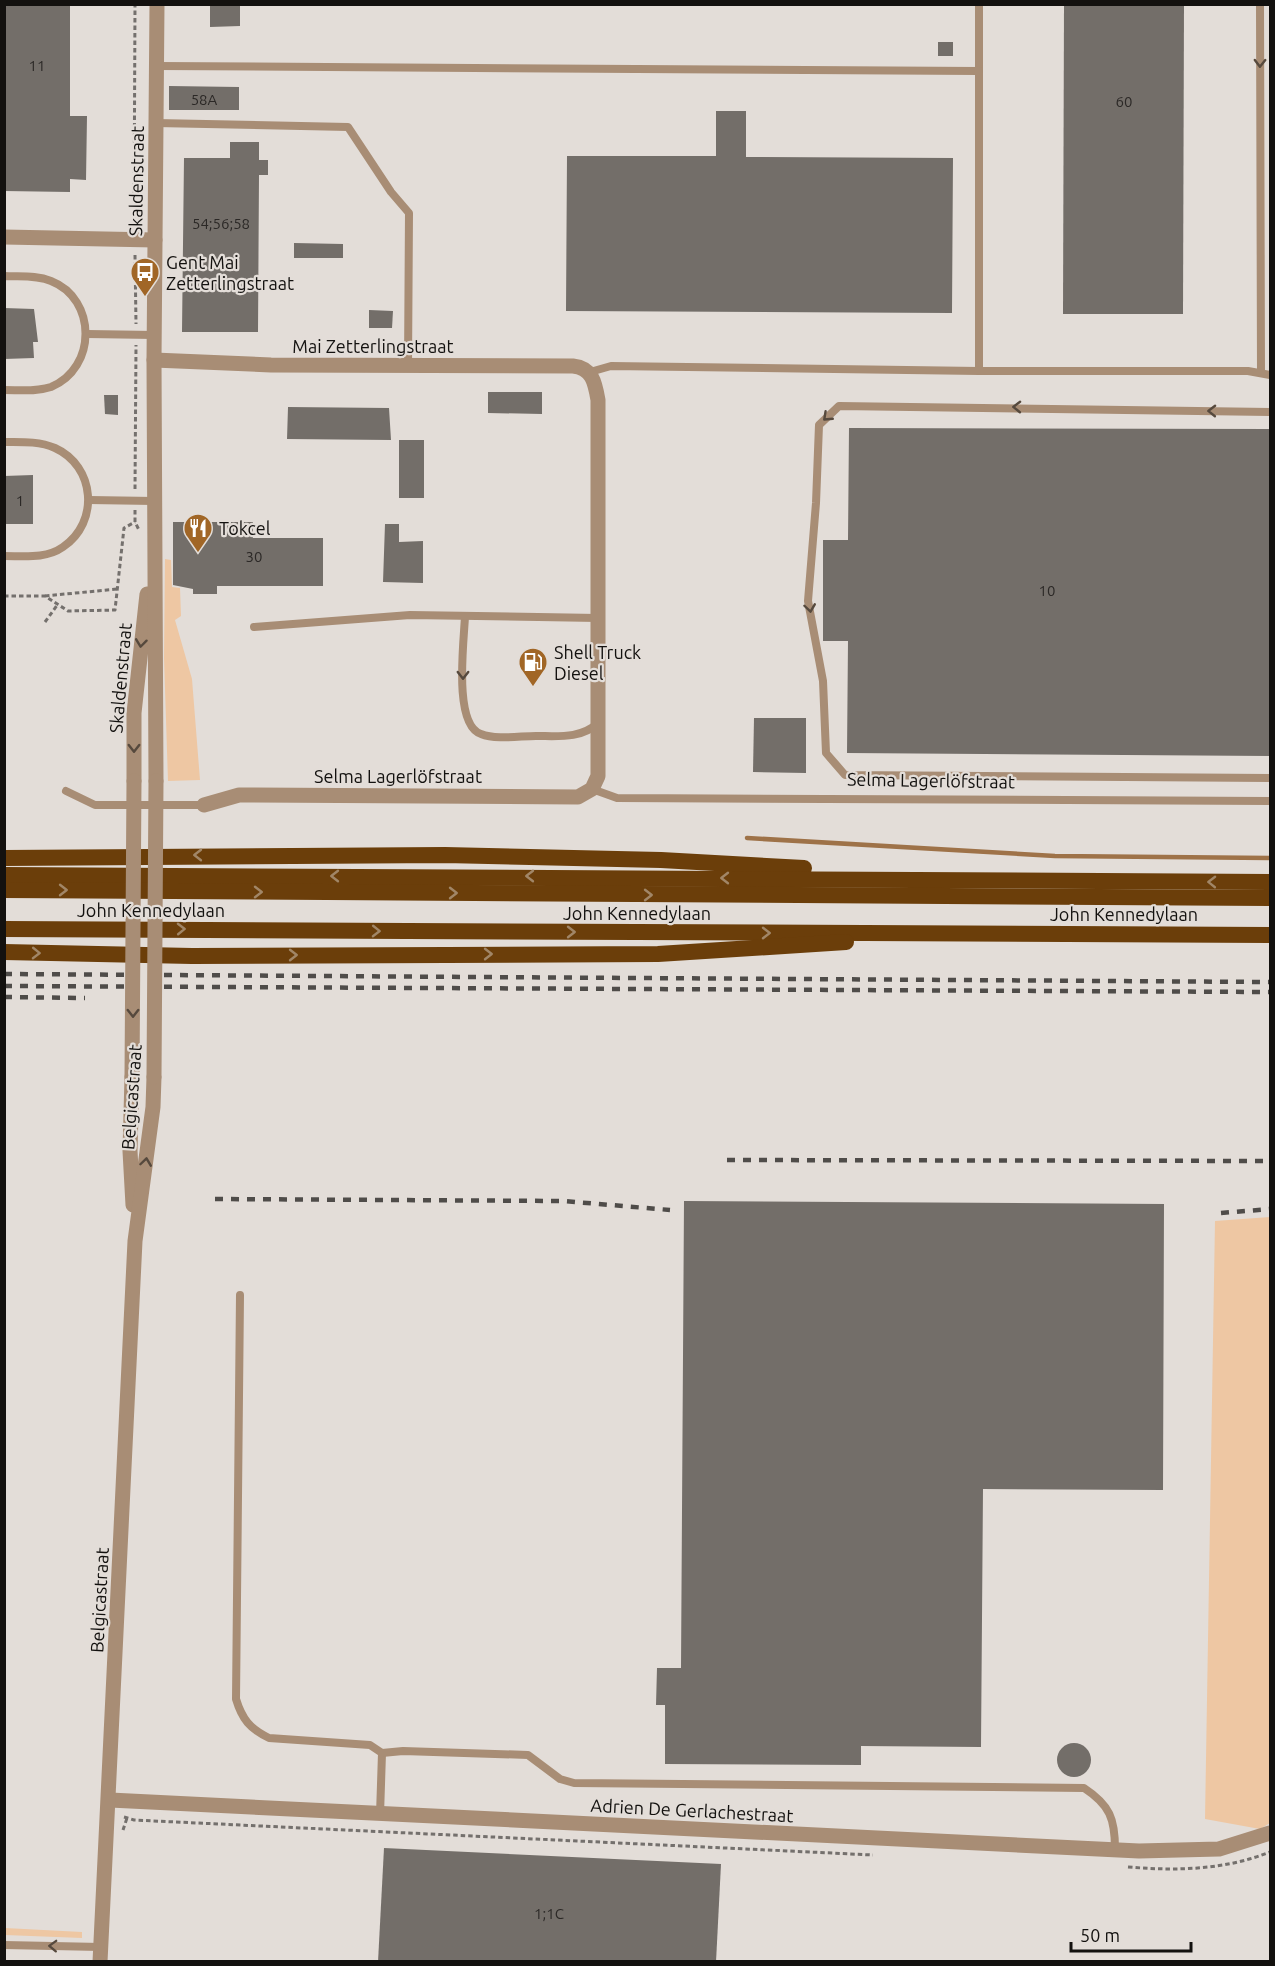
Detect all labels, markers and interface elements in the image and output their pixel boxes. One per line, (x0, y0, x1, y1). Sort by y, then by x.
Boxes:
house number: 11 (29, 57, 45, 74)
one-way arrow (1254, 58, 1266, 67)
house number: 58A (191, 91, 218, 108)
house number: 60 (1116, 93, 1132, 110)
street label: Skaldenstraat (125, 126, 147, 236)
house number: 54;56;58 (192, 215, 250, 232)
place label: Gent Mai Zetterlingstraat (166, 252, 294, 293)
bus stop icon: Gent Mai Zetterlingstraat (129, 256, 161, 298)
street label: Mai Zetterlingstraat (292, 336, 454, 356)
one-way arrow (1013, 401, 1022, 414)
one-way arrow (1208, 405, 1217, 417)
one-way arrow (823, 410, 833, 421)
house number: 1 (16, 492, 24, 509)
restaurant icon: Tokcel (182, 512, 214, 554)
place label: Tokcel (219, 518, 271, 538)
house number: 30 (246, 548, 262, 565)
house number: 10 (1039, 582, 1055, 599)
one-way arrow (804, 604, 816, 613)
street label: Skaldenstraat (105, 622, 135, 734)
one-way arrow (135, 638, 147, 647)
place label: Shell Truck Diesel (554, 642, 641, 683)
fuel station icon: Shell Truck Diesel (517, 646, 549, 688)
one-way arrow (457, 670, 469, 679)
one-way arrow (128, 743, 140, 752)
street label: Selma Lagerlöfstraat (314, 766, 482, 786)
street label: Selma Lagerlöfstraat (847, 769, 1015, 791)
one-way arrow (193, 849, 202, 861)
one-way arrow (331, 870, 340, 882)
one-way arrow (526, 870, 535, 882)
one-way arrow (721, 871, 730, 884)
one-way arrow (1208, 876, 1217, 888)
one-way arrow (58, 884, 67, 896)
one-way arrow (253, 886, 262, 898)
one-way arrow (448, 887, 457, 899)
one-way arrow (643, 888, 652, 901)
street label: John Kennedylaan (77, 900, 225, 920)
street label: John Kennedylaan (563, 903, 711, 923)
street label: John Kennedylaan (1050, 904, 1198, 924)
one-way arrow (176, 923, 185, 935)
one-way arrow (371, 925, 380, 937)
one-way arrow (566, 926, 575, 938)
one-way arrow (761, 927, 770, 939)
one-way arrow (32, 947, 41, 960)
one-way arrow (483, 948, 492, 961)
one-way arrow (288, 949, 297, 961)
one-way arrow (127, 1009, 139, 1018)
street label: Belgicastraat (117, 1044, 145, 1150)
one-way arrow (139, 1157, 151, 1167)
street label: Belgicastraat (86, 1547, 112, 1653)
street label: Adrien De Gerlachestraat (590, 1795, 794, 1825)
house number: 1;1C (534, 1905, 564, 1922)
scale bar (1071, 1915, 1191, 1953)
text: 50 m (1080, 1925, 1120, 1945)
one-way arrow (48, 1940, 57, 1952)

